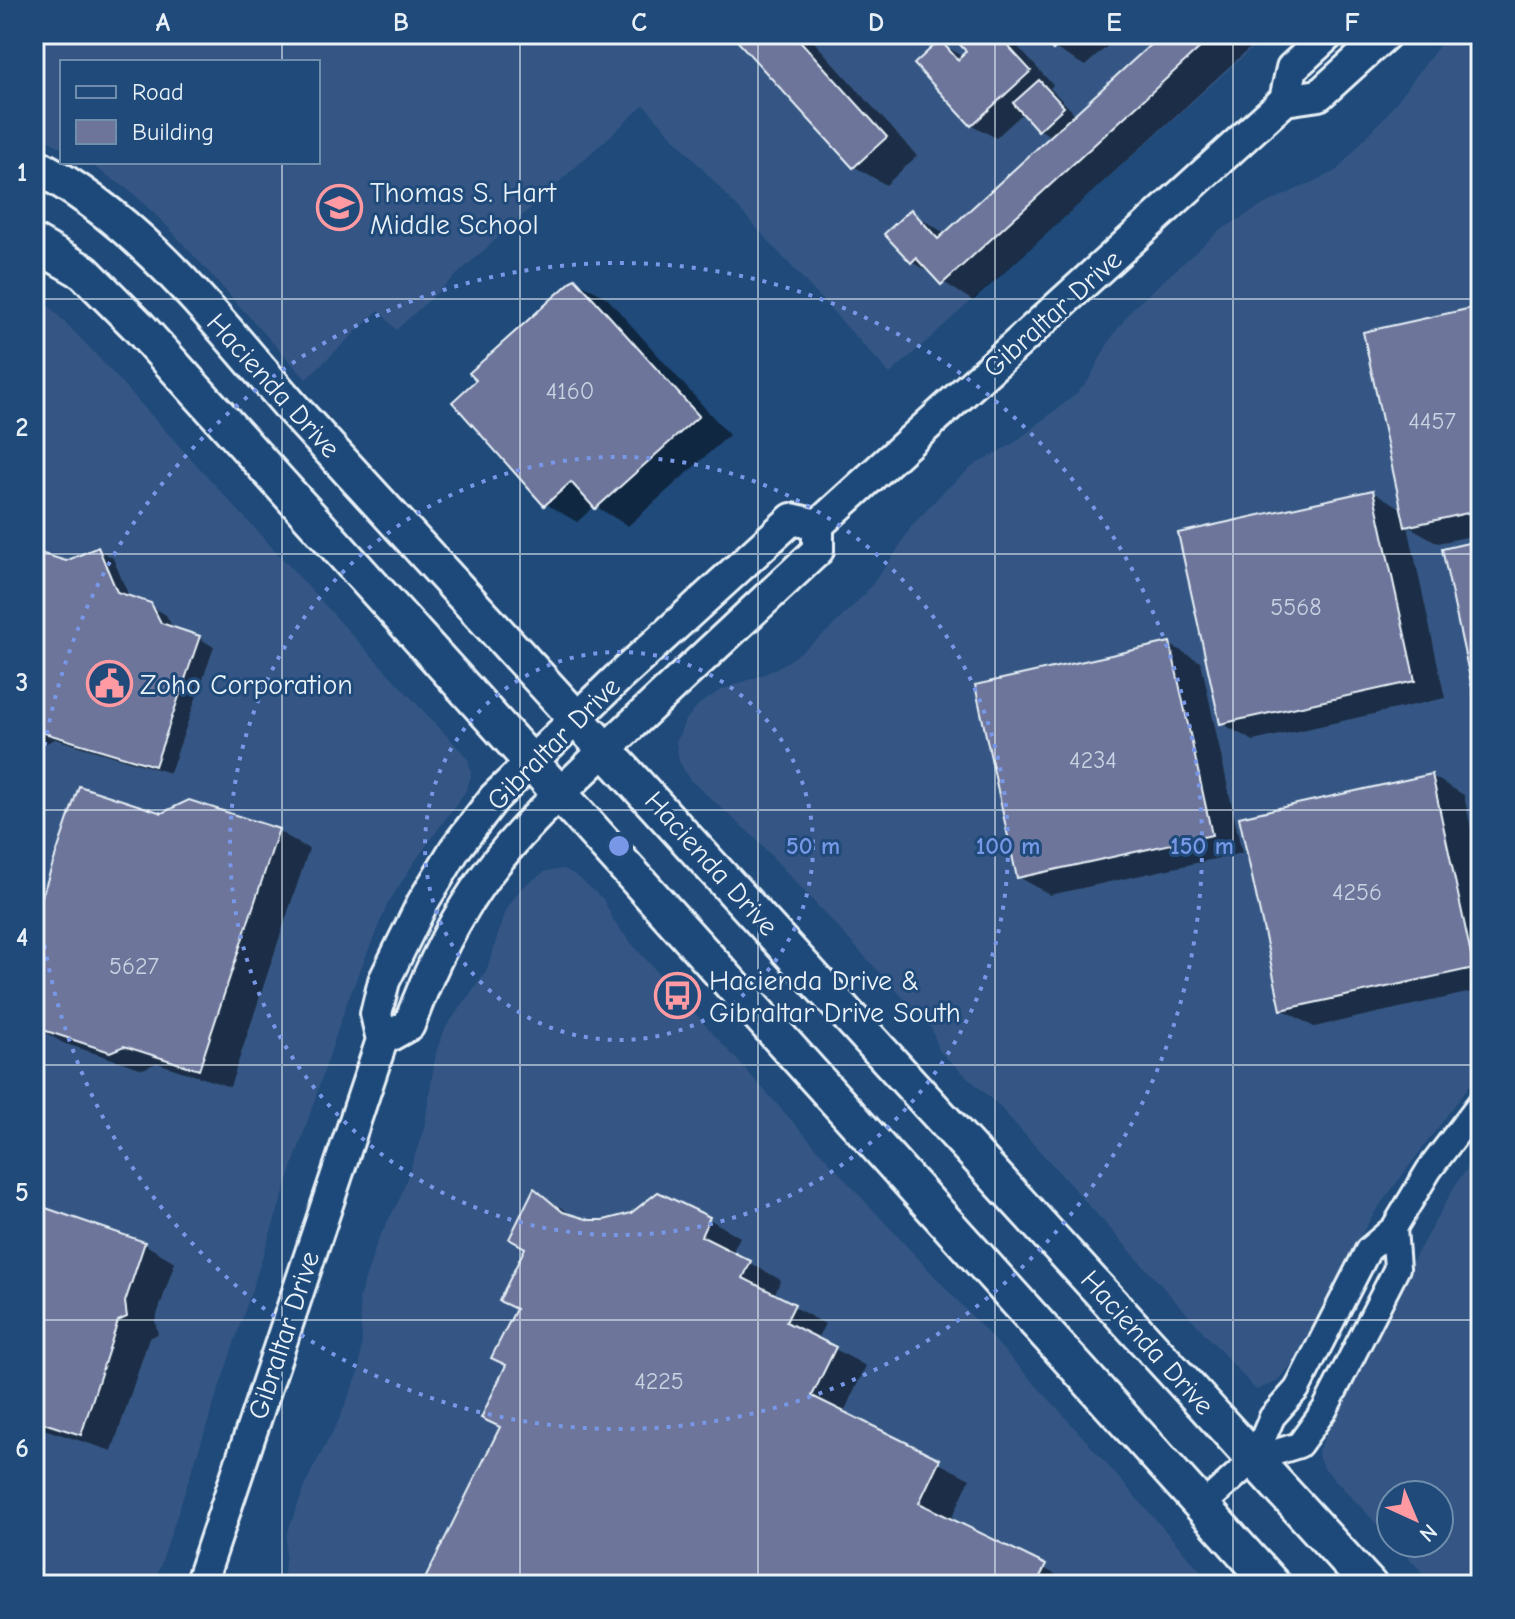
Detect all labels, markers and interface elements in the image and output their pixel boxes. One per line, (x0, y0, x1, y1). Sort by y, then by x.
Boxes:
text: A (156, 8, 171, 38)
text: B (393, 8, 409, 38)
text: C (631, 8, 647, 38)
text: D (868, 8, 884, 38)
text: E (1106, 8, 1122, 38)
text: F (1344, 8, 1360, 38)
legend (60, 60, 320, 164)
text: Road (132, 78, 184, 106)
text: Building (132, 118, 214, 146)
text: 1 (17, 158, 27, 188)
place label: Thomas S. Hart Middle School (370, 177, 557, 241)
school or university icon: Thomas S. Hart Middle School (315, 184, 363, 232)
street label: Gibraltar Drive (977, 243, 1128, 384)
street label: Hacienda Drive (200, 307, 346, 464)
house number: 4160 (546, 377, 594, 405)
house number: 4457 (1408, 407, 1456, 435)
text: 2 (16, 413, 28, 443)
house number: 5568 (1270, 593, 1322, 621)
public building icon: Zoho Corporation (85, 660, 133, 708)
text: 3 (16, 668, 28, 698)
place label: Zoho Corporation (140, 669, 353, 701)
street label: Gibraltar Drive (481, 671, 627, 817)
house number: 4234 (1069, 746, 1117, 774)
street label: Hacienda Drive (638, 785, 784, 942)
centre of rings (605, 832, 633, 860)
text: 50 m (786, 832, 840, 860)
text: 100 m (976, 832, 1040, 860)
text: 150 m (1170, 832, 1234, 860)
house number: 4256 (1332, 878, 1382, 906)
text: 4 (16, 923, 28, 953)
house number: 5627 (109, 952, 159, 980)
place label: Hacienda Drive & Gibraltar Drive South (709, 965, 961, 1029)
bus stop icon: Hacienda Drive & Gibraltar Drive South (654, 972, 702, 1020)
text: 5 (15, 1178, 29, 1208)
street label: Gibraltar Drive (242, 1247, 326, 1423)
street label: Hacienda Drive (1074, 1264, 1220, 1421)
house number: 4225 (634, 1367, 684, 1395)
text: 6 (15, 1434, 29, 1464)
north arrow (1375, 1479, 1455, 1559)
text: N (1414, 1518, 1442, 1547)

